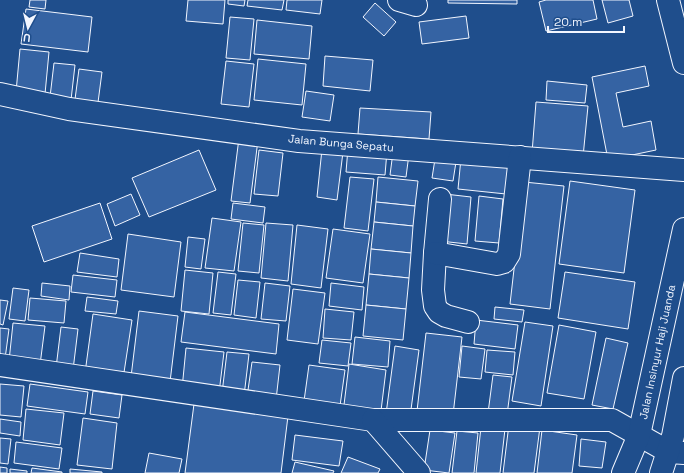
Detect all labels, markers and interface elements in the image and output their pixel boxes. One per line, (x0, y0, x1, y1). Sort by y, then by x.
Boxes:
north arrow (8, 8, 48, 48)
scale bar (548, 8, 624, 34)
text: 20 m (554, 14, 582, 30)
text: U (22, 31, 31, 45)
street label: Jalan Bunga Sepatu (287, 131, 395, 155)
street label: Jalan Insinyur Haji Juanda (636, 283, 678, 421)

